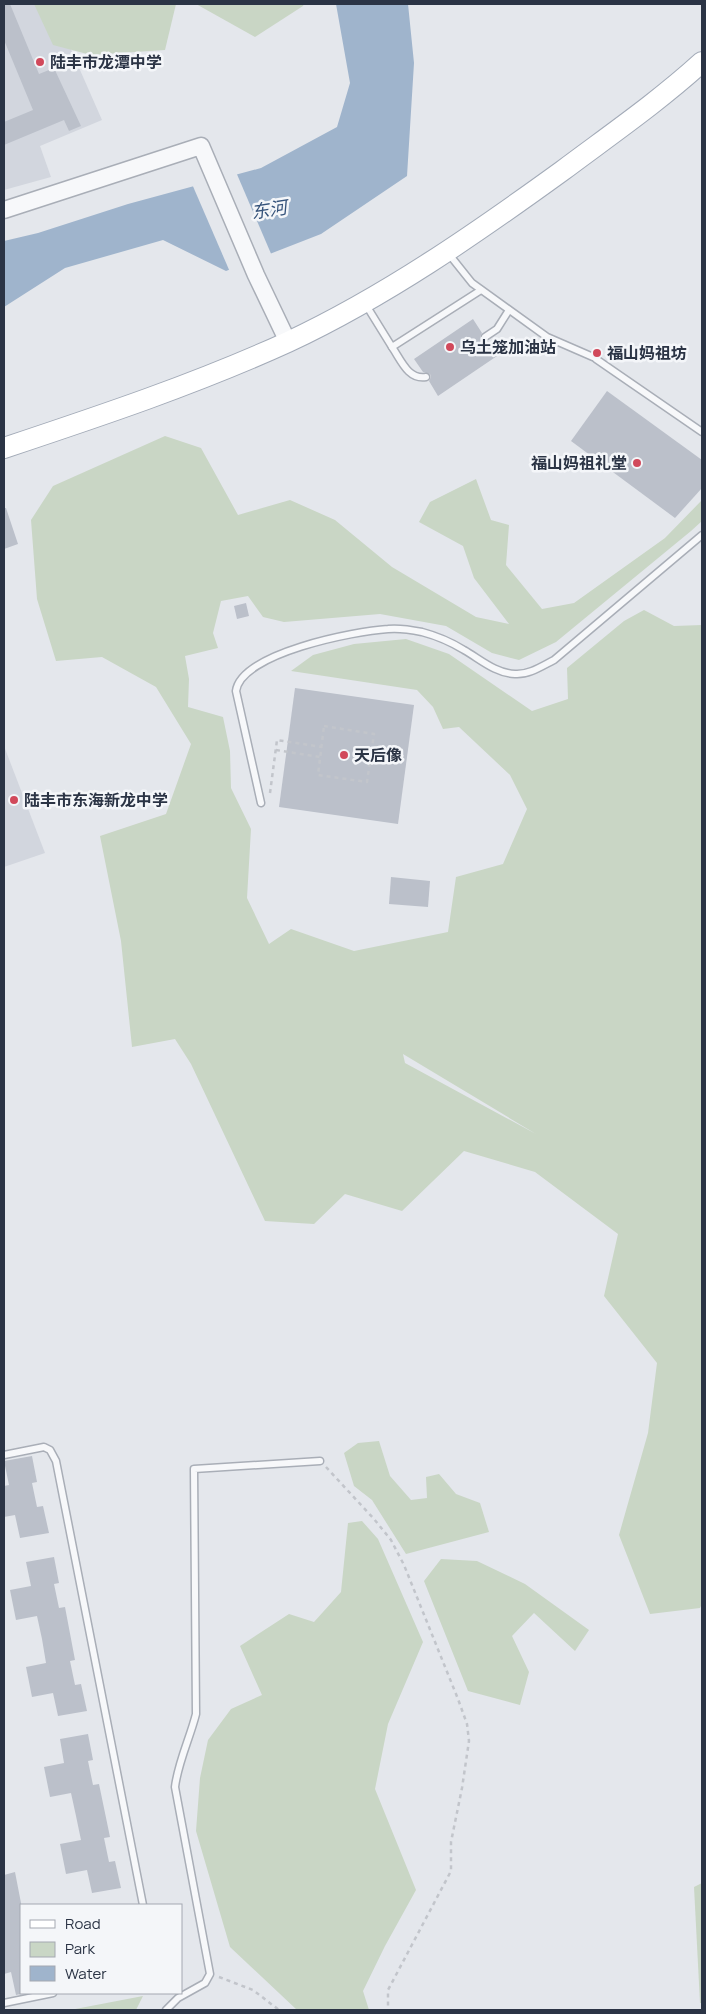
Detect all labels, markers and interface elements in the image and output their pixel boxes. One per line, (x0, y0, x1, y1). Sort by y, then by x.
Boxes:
place label: 陆丰市龙潭中学 (50, 51, 162, 73)
marker: 陆丰市龙潭中学 (34, 56, 46, 68)
water label: 东河 (249, 194, 292, 224)
place label: 乌土笼加油站 (460, 336, 556, 358)
marker: 乌土笼加油站 (444, 341, 456, 353)
place label: 福山妈祖坊 (607, 342, 687, 364)
marker: 福山妈祖坊 (591, 347, 603, 359)
place label: 福山妈祖礼堂 (531, 452, 627, 474)
marker: 福山妈祖礼堂 (631, 457, 643, 469)
place label: 天后像 (354, 744, 402, 766)
marker: 天后像 (338, 749, 350, 761)
place label: 陆丰市东海新龙中学 (24, 789, 168, 811)
marker: 陆丰市东海新龙中学 (8, 794, 20, 806)
legend (20, 1904, 182, 1994)
text: Road (65, 1913, 101, 1934)
text: Park (65, 1938, 95, 1959)
text: Water (65, 1963, 107, 1984)

